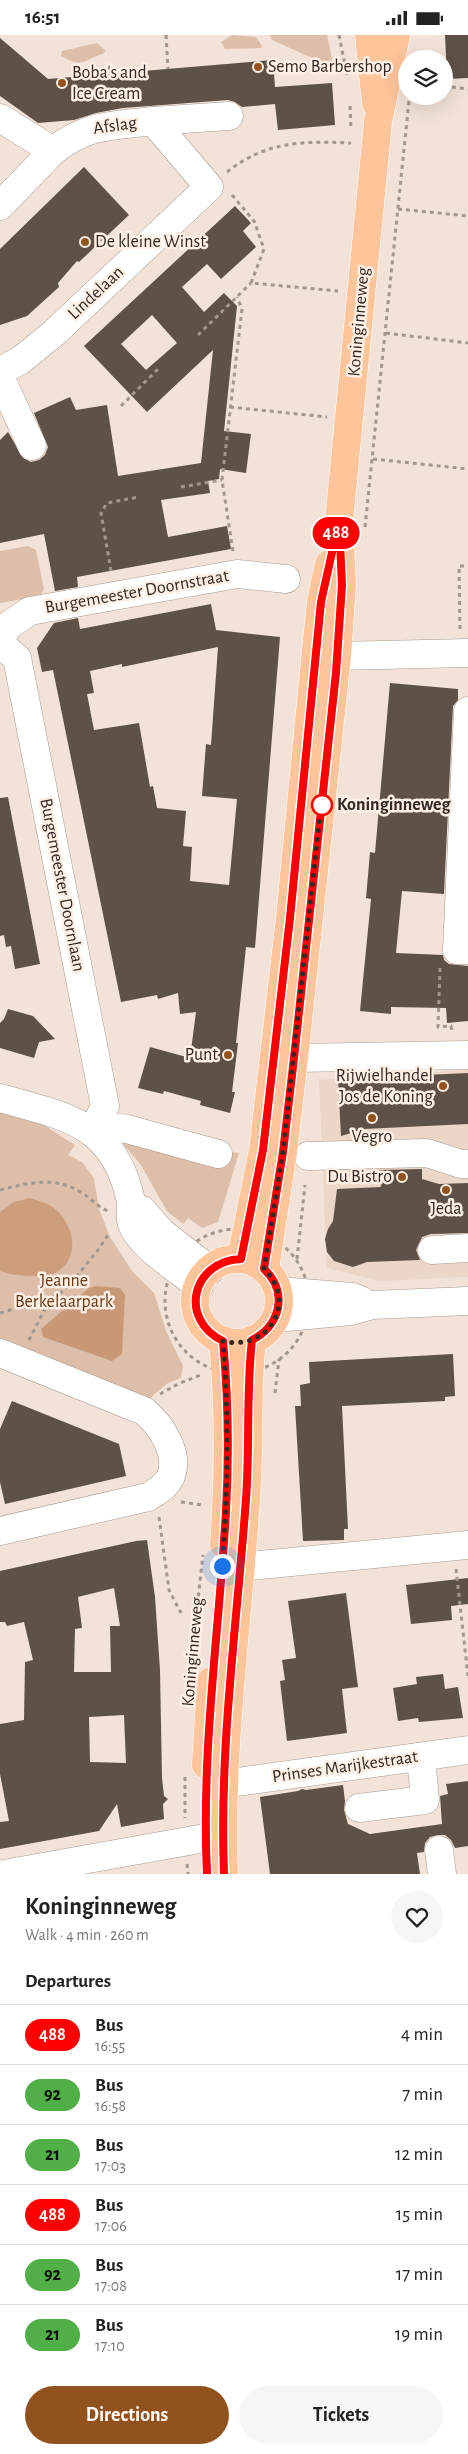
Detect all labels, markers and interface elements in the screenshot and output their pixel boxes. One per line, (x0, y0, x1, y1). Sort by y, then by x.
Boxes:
text: 16:51 (25, 8, 60, 27)
map controls (398, 50, 453, 105)
button: layers (398, 50, 453, 105)
place label: Semo Barbershop (268, 58, 392, 76)
marker: Semo Barbershop (252, 61, 264, 73)
place label: Boba's and Ice Cream (72, 64, 147, 103)
marker: Boba's and Ice Cream (56, 77, 68, 89)
street label: Afslag (92, 114, 138, 138)
place label: De kleine Winst (95, 233, 206, 251)
marker: De kleine Winst (79, 236, 91, 248)
street label: Lindelaan (65, 263, 127, 323)
street label: Koninginneweg (345, 266, 373, 377)
line badge: 488 (307, 517, 365, 549)
text: 488 (323, 524, 349, 542)
street label: Burgemeester Doornstraat (44, 567, 231, 617)
marker: Koninginneweg (311, 794, 333, 816)
place label: Koninginneweg (337, 796, 451, 814)
street label: Burgemeester Doornlaan (36, 797, 88, 973)
place label: Punt (185, 1046, 218, 1064)
marker: Punt (222, 1049, 234, 1061)
place label: Rijwielhandel Jos de Koning (336, 1067, 433, 1106)
marker: Rijwielhandel Jos de Koning (437, 1080, 449, 1092)
marker: Vegro (366, 1112, 378, 1124)
place label: Vegro (352, 1128, 393, 1146)
place label: Du Bistro (327, 1168, 392, 1186)
marker: Du Bistro (396, 1171, 408, 1183)
marker: Jeda (440, 1184, 452, 1196)
place label: Jeda (430, 1200, 462, 1218)
park label: Jeanne Berkelaarpark (15, 1272, 114, 1311)
your location (210, 1554, 235, 1579)
street label: Koninginneweg (179, 1596, 207, 1707)
street label: Prinses Marijkestraat (271, 1748, 419, 1786)
button: heart (391, 1891, 443, 1943)
text: Koninginneweg (25, 1895, 176, 1919)
text: Walk · 4 min · 260 m (25, 1927, 149, 1943)
text: Departures (25, 1972, 111, 1991)
text: Bus (95, 2016, 123, 2035)
text: 4 min (401, 2025, 443, 2044)
text: 488 (39, 2026, 66, 2044)
text: 16:55 (95, 2038, 125, 2054)
text: Bus (95, 2076, 123, 2095)
text: 7 min (402, 2085, 443, 2104)
text: 92 (44, 2086, 61, 2104)
text: 16:58 (95, 2098, 126, 2114)
text: Bus (95, 2136, 123, 2155)
text: 12 min (395, 2145, 443, 2164)
text: 21 (45, 2146, 60, 2164)
text: 17:03 (95, 2158, 126, 2174)
text: Bus (95, 2196, 123, 2215)
text: 15 min (396, 2205, 443, 2224)
text: 488 (39, 2206, 66, 2224)
text: 17:06 (95, 2218, 127, 2234)
text: Bus (95, 2256, 123, 2275)
text: 17 min (396, 2265, 443, 2284)
text: 92 (44, 2266, 61, 2284)
text: 17:08 (95, 2278, 127, 2294)
text: Bus (95, 2316, 123, 2335)
text: 19 min (395, 2325, 443, 2344)
text: 21 (45, 2326, 60, 2344)
text: 17:10 (95, 2338, 125, 2354)
button: Directions (25, 2386, 229, 2444)
button: Tickets (239, 2386, 443, 2444)

